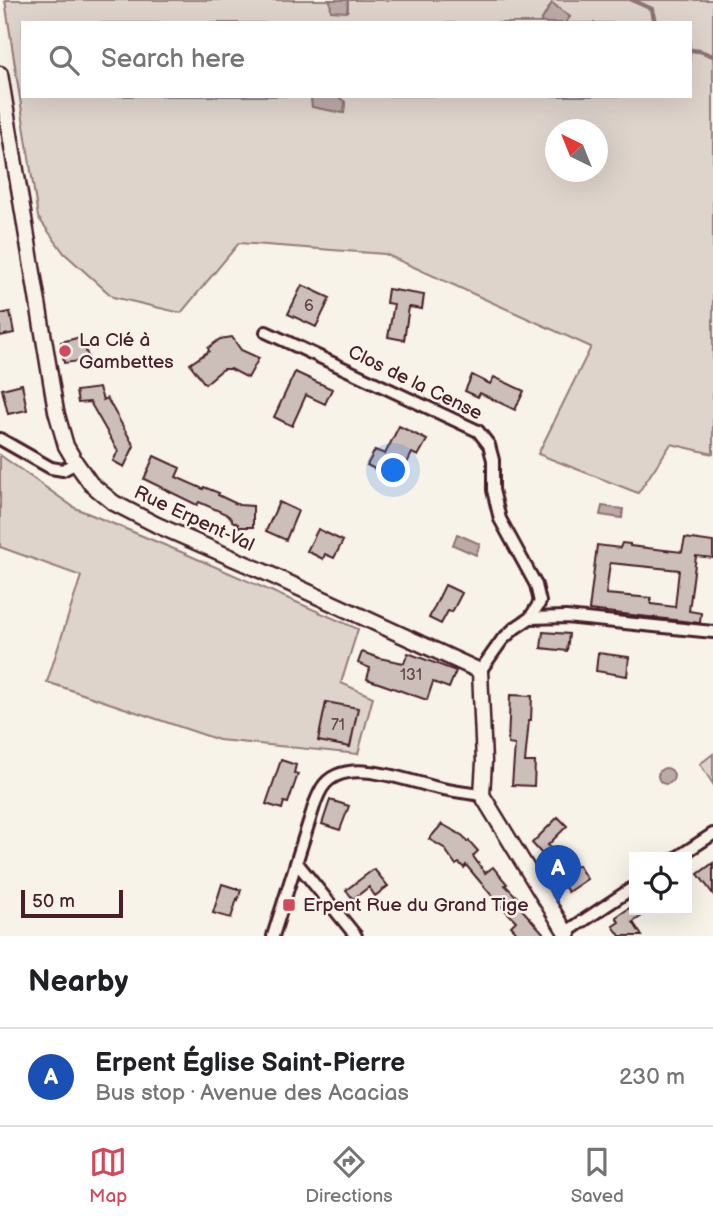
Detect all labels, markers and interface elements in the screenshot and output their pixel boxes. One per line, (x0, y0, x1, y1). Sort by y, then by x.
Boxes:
search box (21, 21, 692, 98)
icon: search (45, 41, 83, 79)
text: Search here (101, 44, 245, 75)
north arrow (545, 119, 608, 182)
house number: 6 (304, 297, 314, 316)
place label: La Clé à Gambettes (79, 329, 174, 374)
street label: Clos de la Cense (344, 341, 486, 425)
marker: La Clé à Gambettes (57, 343, 73, 359)
your location (376, 453, 410, 487)
street label: Rue Erpent-Val (130, 481, 258, 557)
house number: 131 (400, 666, 422, 685)
house number: 71 (331, 716, 345, 735)
pin: A (535, 845, 581, 903)
map controls (629, 852, 692, 915)
button: locate (629, 852, 692, 915)
scale bar (21, 887, 122, 919)
text: 50 m (32, 890, 75, 913)
place label: Erpent Rue du Grand Tige (303, 894, 528, 917)
marker: Erpent Rue du Grand Tige (281, 897, 297, 913)
text: Nearby (28, 964, 128, 1000)
text: Erpent Église Saint-Pierre (95, 1048, 405, 1079)
text: A (44, 1063, 58, 1091)
text: 230 m (619, 1063, 685, 1091)
text: Bus stop · Avenue des Acacias (95, 1079, 409, 1107)
tab: Map (89, 1143, 127, 1208)
tab: Directions (305, 1143, 393, 1208)
tab: Saved (571, 1143, 624, 1208)

